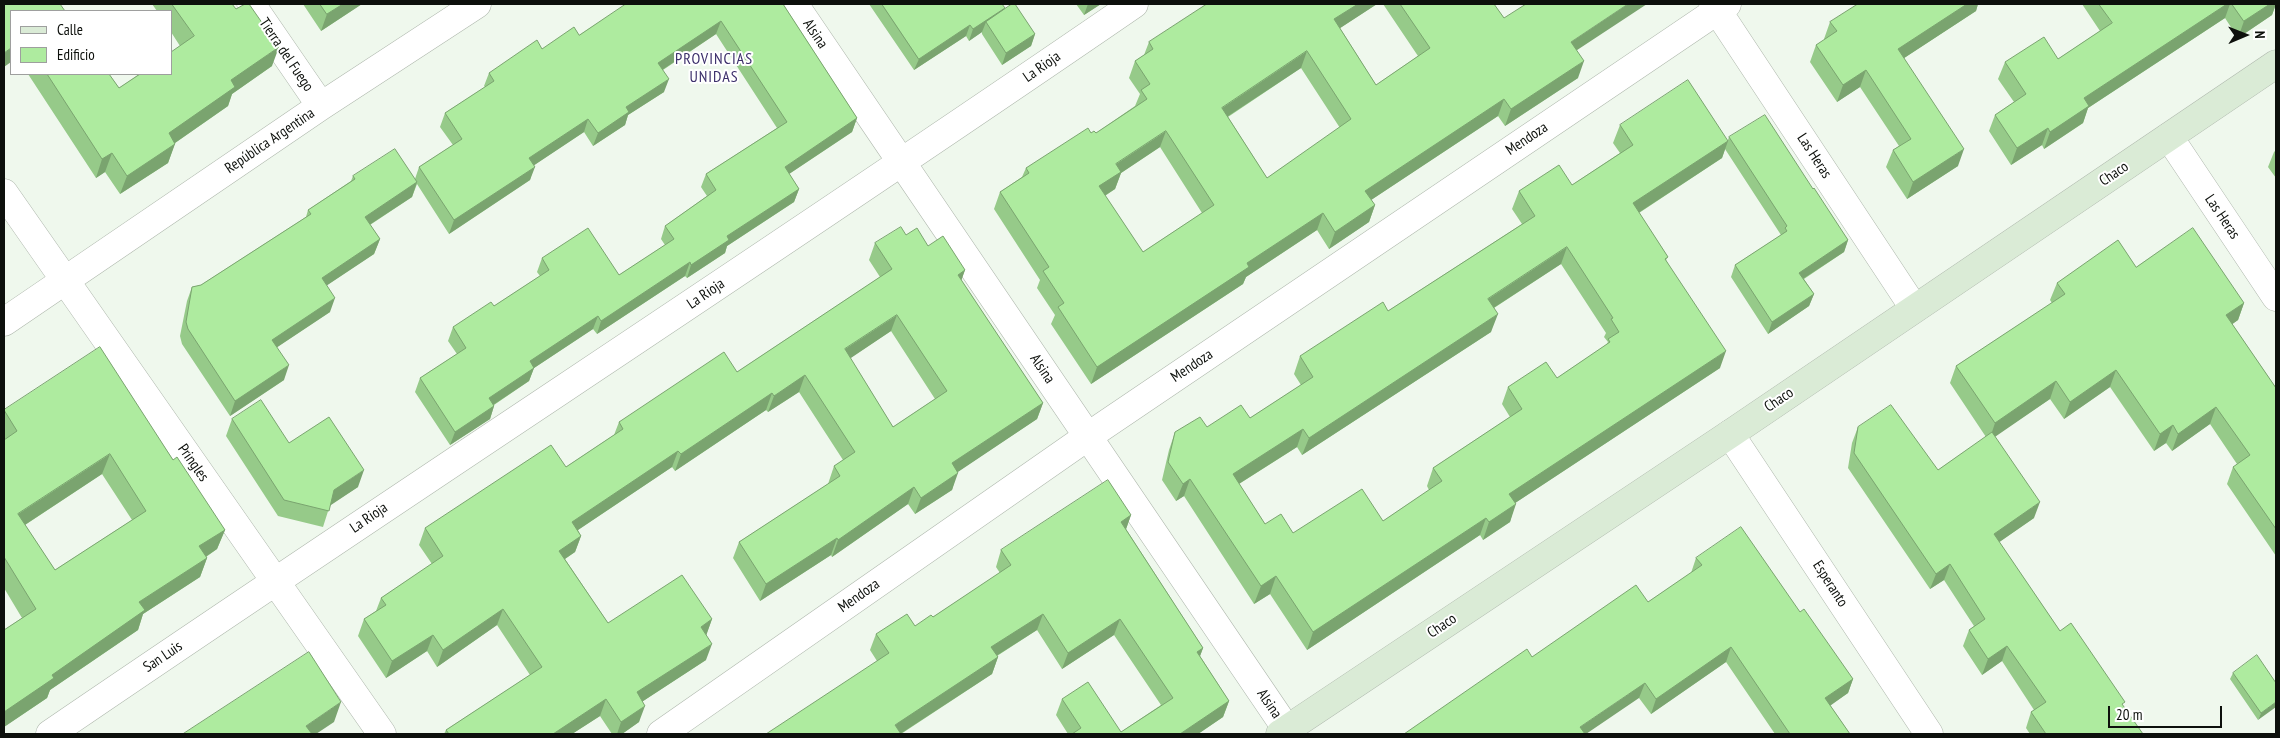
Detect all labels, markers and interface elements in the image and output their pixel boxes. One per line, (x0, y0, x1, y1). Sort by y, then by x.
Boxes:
legend (10, 10, 172, 75)
north arrow (2220, 10, 2270, 60)
street label: Tierra del Fuego (255, 15, 317, 95)
street label: Alsina (799, 16, 831, 52)
text: Calle (57, 20, 83, 39)
text: N (2251, 31, 2269, 39)
text: Edificio (57, 45, 95, 64)
street label: La Rioja (1020, 48, 1064, 86)
district label: PROVINCIAS UNIDAS (674, 49, 754, 87)
street label: República Argentina (222, 104, 318, 178)
street label: Mendoza (1503, 119, 1551, 159)
street label: Las Heras (1793, 130, 1835, 182)
street label: Chaco (2096, 158, 2132, 190)
street label: Las Heras (2201, 191, 2243, 243)
street label: La Rioja (684, 275, 728, 313)
street label: Mendoza (1168, 346, 1216, 386)
street label: Alsina (1026, 351, 1058, 387)
street label: Chaco (1761, 384, 1797, 416)
street label: Pringles (174, 441, 212, 485)
street label: La Rioja (347, 499, 391, 537)
street label: Esperanto (1808, 558, 1852, 610)
street label: Mendoza (835, 575, 883, 617)
street label: Chaco (1424, 610, 1460, 642)
street label: San Luis (140, 638, 186, 676)
street label: Alsina (1253, 686, 1285, 722)
scale bar (2110, 696, 2224, 728)
text: 20 m (2116, 705, 2142, 724)

